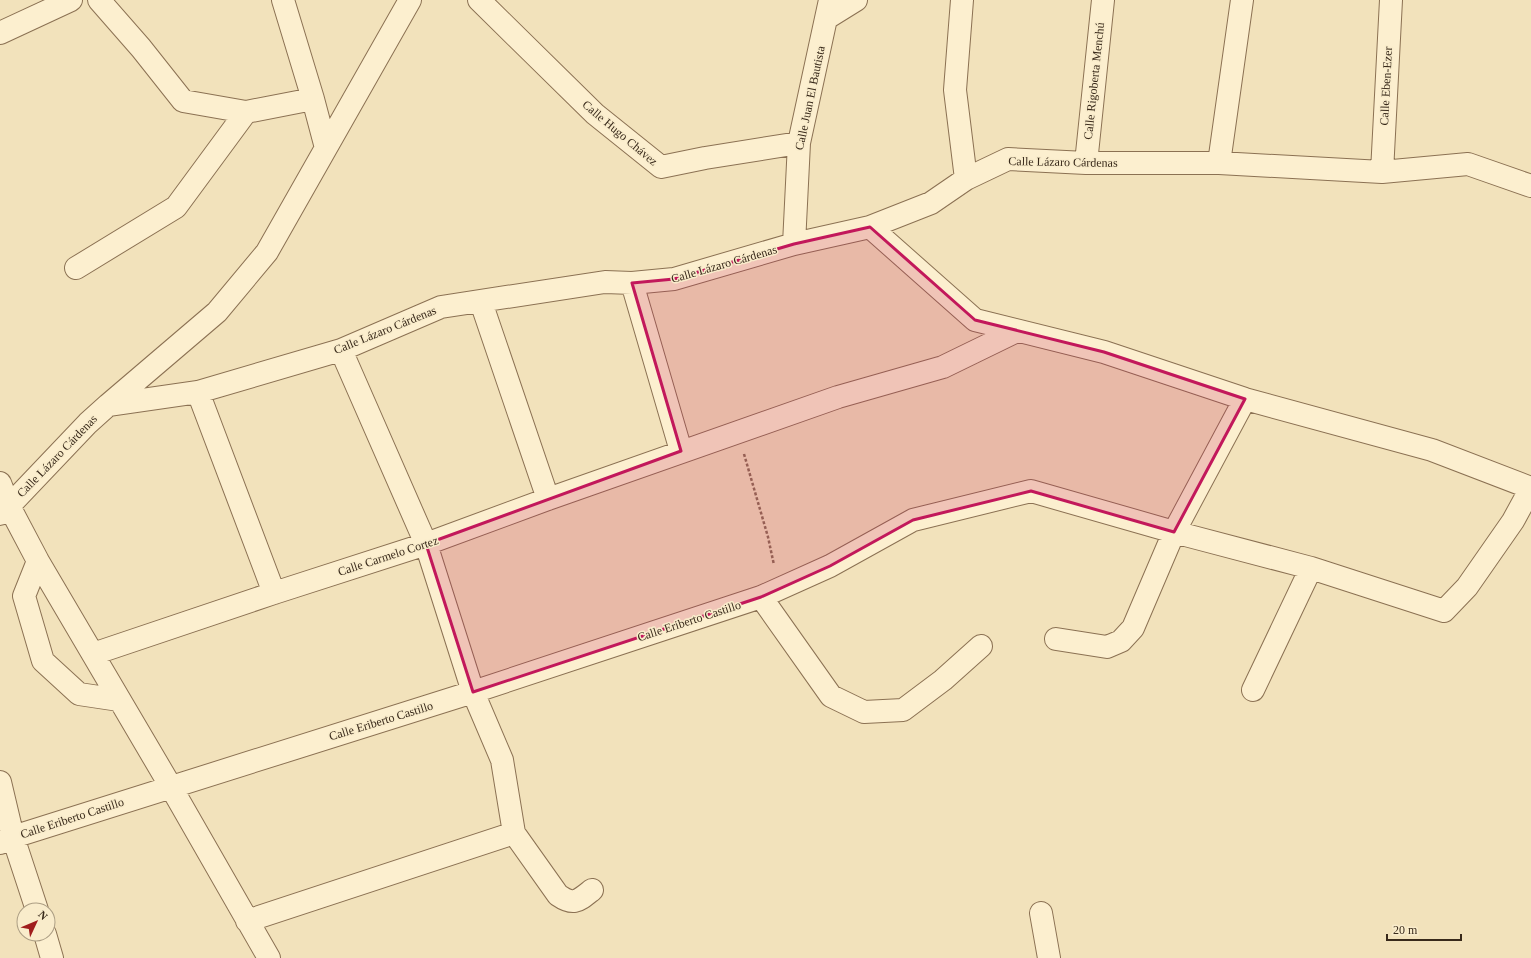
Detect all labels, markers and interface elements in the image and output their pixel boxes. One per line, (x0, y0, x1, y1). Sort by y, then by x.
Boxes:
street label: Calle Rigoberta Menchú (1081, 22, 1107, 140)
street label: Calle Juan El Bautista (792, 44, 828, 151)
street label: Calle Eben-Ezer (1377, 46, 1395, 126)
street label: Calle Hugo Chávez (580, 97, 660, 169)
street label: Calle Lázaro Cárdenas (1008, 154, 1118, 170)
street label: Calle Lázaro Cárdenas (670, 242, 779, 286)
street label: Calle Lázaro Cárdenas (332, 303, 439, 357)
street label: Calle Lázaro Cárdenas (14, 412, 100, 500)
street label: Calle Carmelo Cortez (336, 533, 440, 579)
street label: Calle Eriberto Castillo (635, 598, 743, 644)
street label: Calle Eriberto Castillo (327, 699, 435, 743)
street label: Calle Eriberto Castillo (18, 795, 126, 841)
north arrow (16, 902, 56, 942)
text: N (36, 908, 50, 922)
scale bar (1387, 916, 1461, 942)
text: 20 m (1393, 923, 1418, 937)

